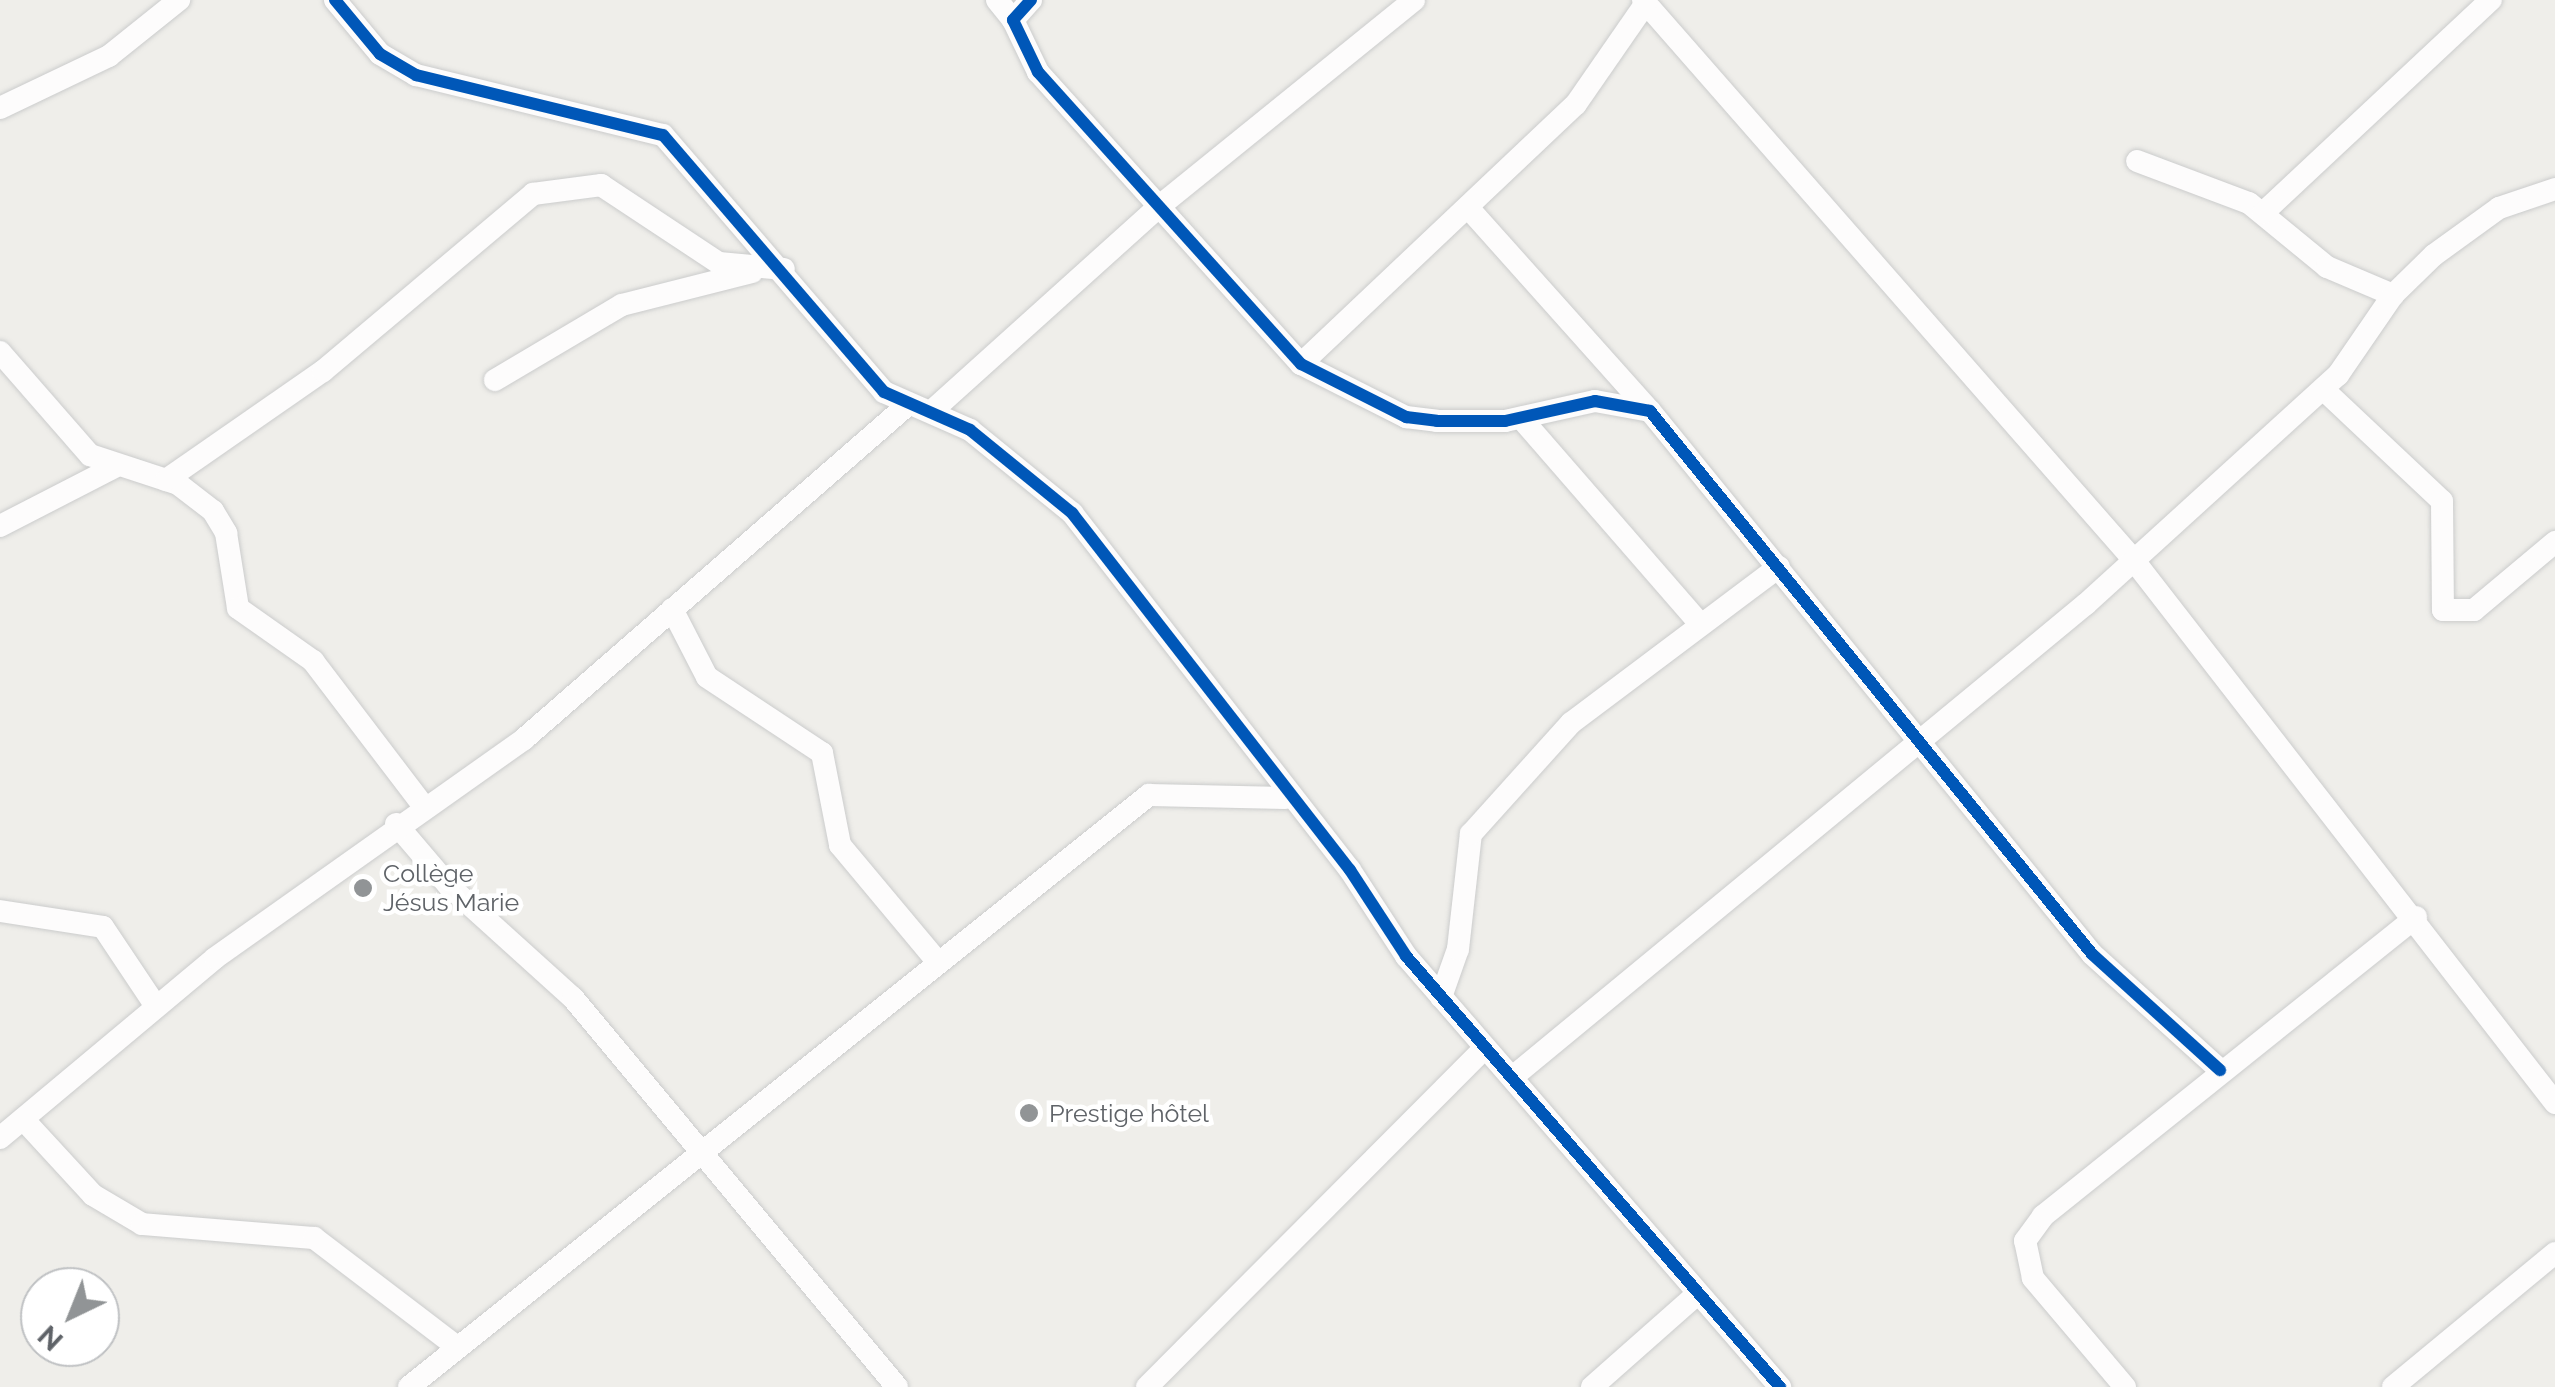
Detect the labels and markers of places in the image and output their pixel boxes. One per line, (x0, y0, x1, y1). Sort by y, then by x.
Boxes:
place label: Collège Jésus Marie (383, 859, 519, 918)
marker: Collège Jésus Marie (352, 877, 374, 899)
place label: Prestige hôtel (1049, 1098, 1209, 1128)
marker: Prestige hôtel (1018, 1102, 1040, 1124)

